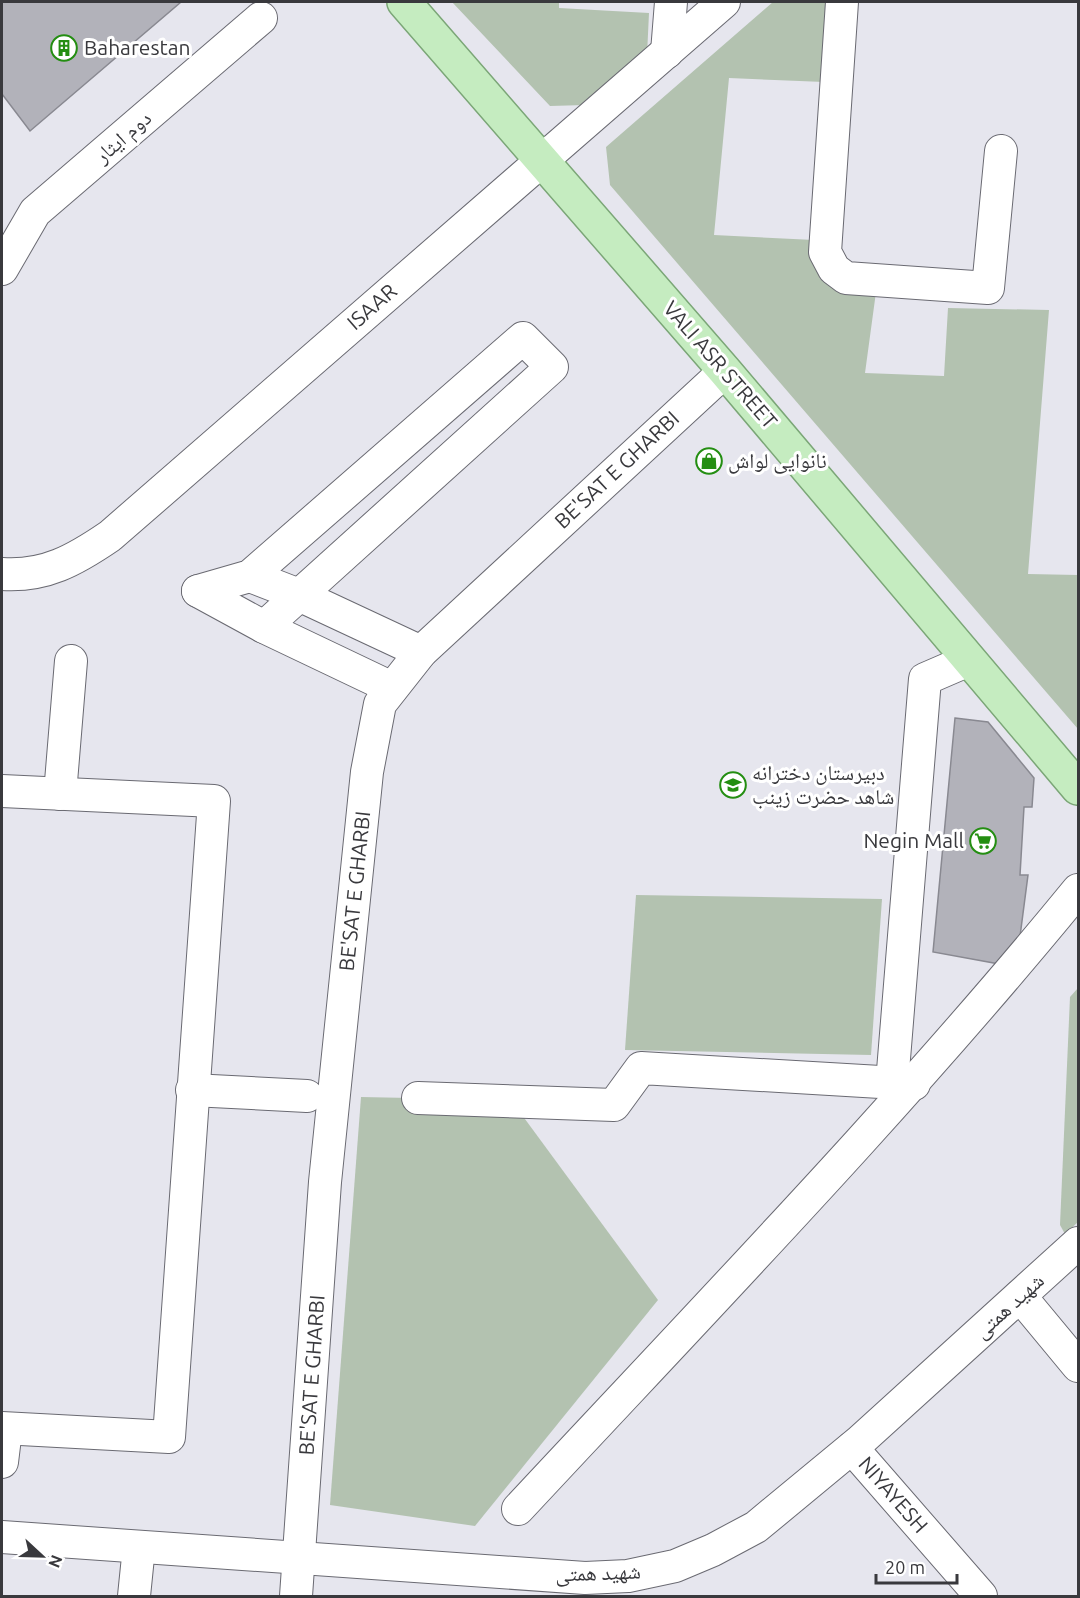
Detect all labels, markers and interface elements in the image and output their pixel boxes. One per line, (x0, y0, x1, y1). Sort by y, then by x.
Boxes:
building icon: Baharestan (49, 33, 79, 63)
place label: Baharestan (84, 35, 191, 59)
street label: دوم ایثار (89, 105, 157, 170)
street label: ISAAR (342, 278, 401, 334)
street label: VALI ASR STREET (659, 296, 783, 433)
street label: BE'SAT E GHARBI (549, 406, 683, 533)
shop icon: نانوایی لواش (694, 446, 724, 476)
place label: نانوایی لواش (728, 448, 827, 474)
place label: دبیرستان دخترانه شاهد حضرت زینب (752, 760, 894, 809)
school or university icon: دبیرستان دخترانه شاهد حضرت زینب (718, 770, 748, 800)
street label: BE'SAT E GHARBI (334, 810, 374, 972)
supermarket icon: Negin Mall (968, 826, 998, 856)
place label: Negin Mall (863, 828, 964, 852)
street label: شهید همتی (969, 1268, 1049, 1344)
street label: BE'SAT E GHARBI (293, 1294, 329, 1456)
street label: NIYAYESH (854, 1451, 933, 1537)
north arrow (12, 1526, 72, 1586)
scale bar (876, 1547, 957, 1585)
text: N (45, 1553, 66, 1571)
text: 20 m (885, 1557, 925, 1577)
street label: شهید همتی (555, 1559, 641, 1587)

